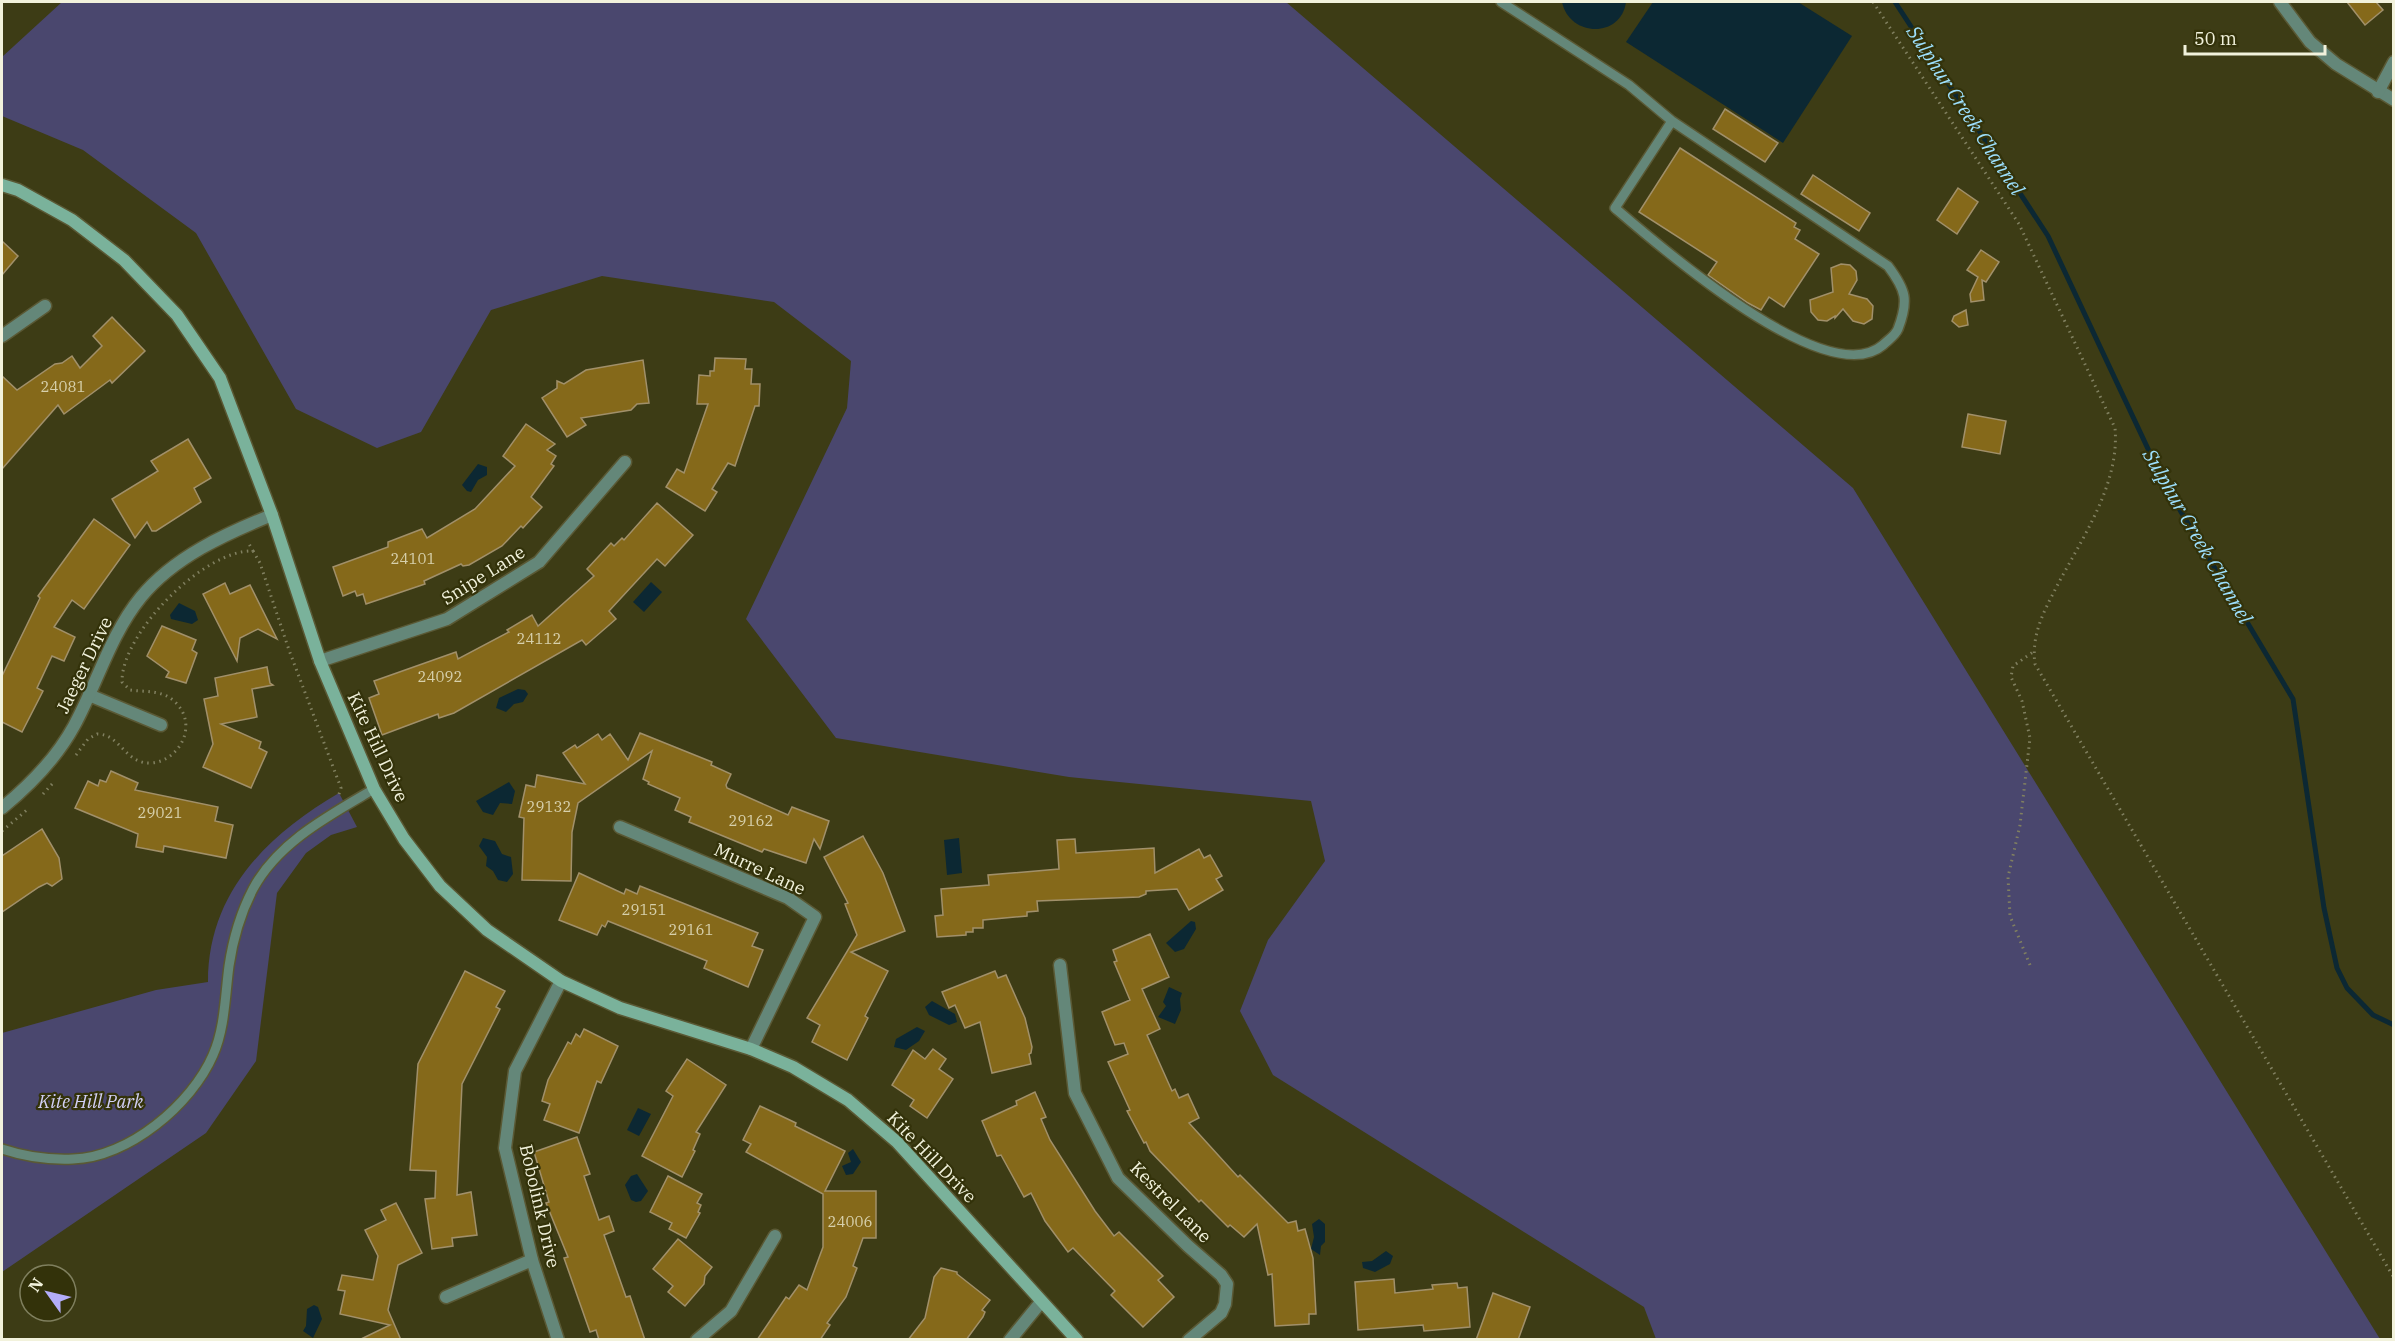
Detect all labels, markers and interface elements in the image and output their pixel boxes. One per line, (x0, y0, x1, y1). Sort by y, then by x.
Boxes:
scale bar (2185, 18, 2324, 56)
water label: Sulphur Creek Channel (1900, 19, 2031, 201)
text: 50 m (2194, 27, 2237, 50)
house number: 24081 (40, 377, 86, 396)
water label: Sulphur Creek Channel (2136, 443, 2259, 629)
street label: Snipe Lane (437, 540, 529, 610)
house number: 24101 (390, 549, 436, 568)
street label: Jaeger Drive (51, 613, 117, 717)
house number: 24112 (516, 629, 562, 648)
house number: 24092 (417, 667, 463, 686)
street label: Kite Hill Drive (342, 688, 414, 806)
house number: 29132 (526, 797, 572, 816)
house number: 29021 (137, 803, 183, 822)
house number: 29162 (728, 811, 774, 830)
street label: Murre Lane (711, 838, 809, 900)
house number: 29151 (621, 900, 667, 919)
house number: 29161 (668, 920, 714, 939)
park label: Kite Hill Park (37, 1090, 144, 1113)
street label: Kite Hill Drive (882, 1106, 982, 1208)
street label: Bobolink Drive (515, 1142, 565, 1270)
street label: Kestrel Lane (1125, 1156, 1217, 1248)
house number: 24006 (827, 1212, 873, 1231)
north arrow (18, 1263, 78, 1323)
text: N (24, 1274, 47, 1295)

